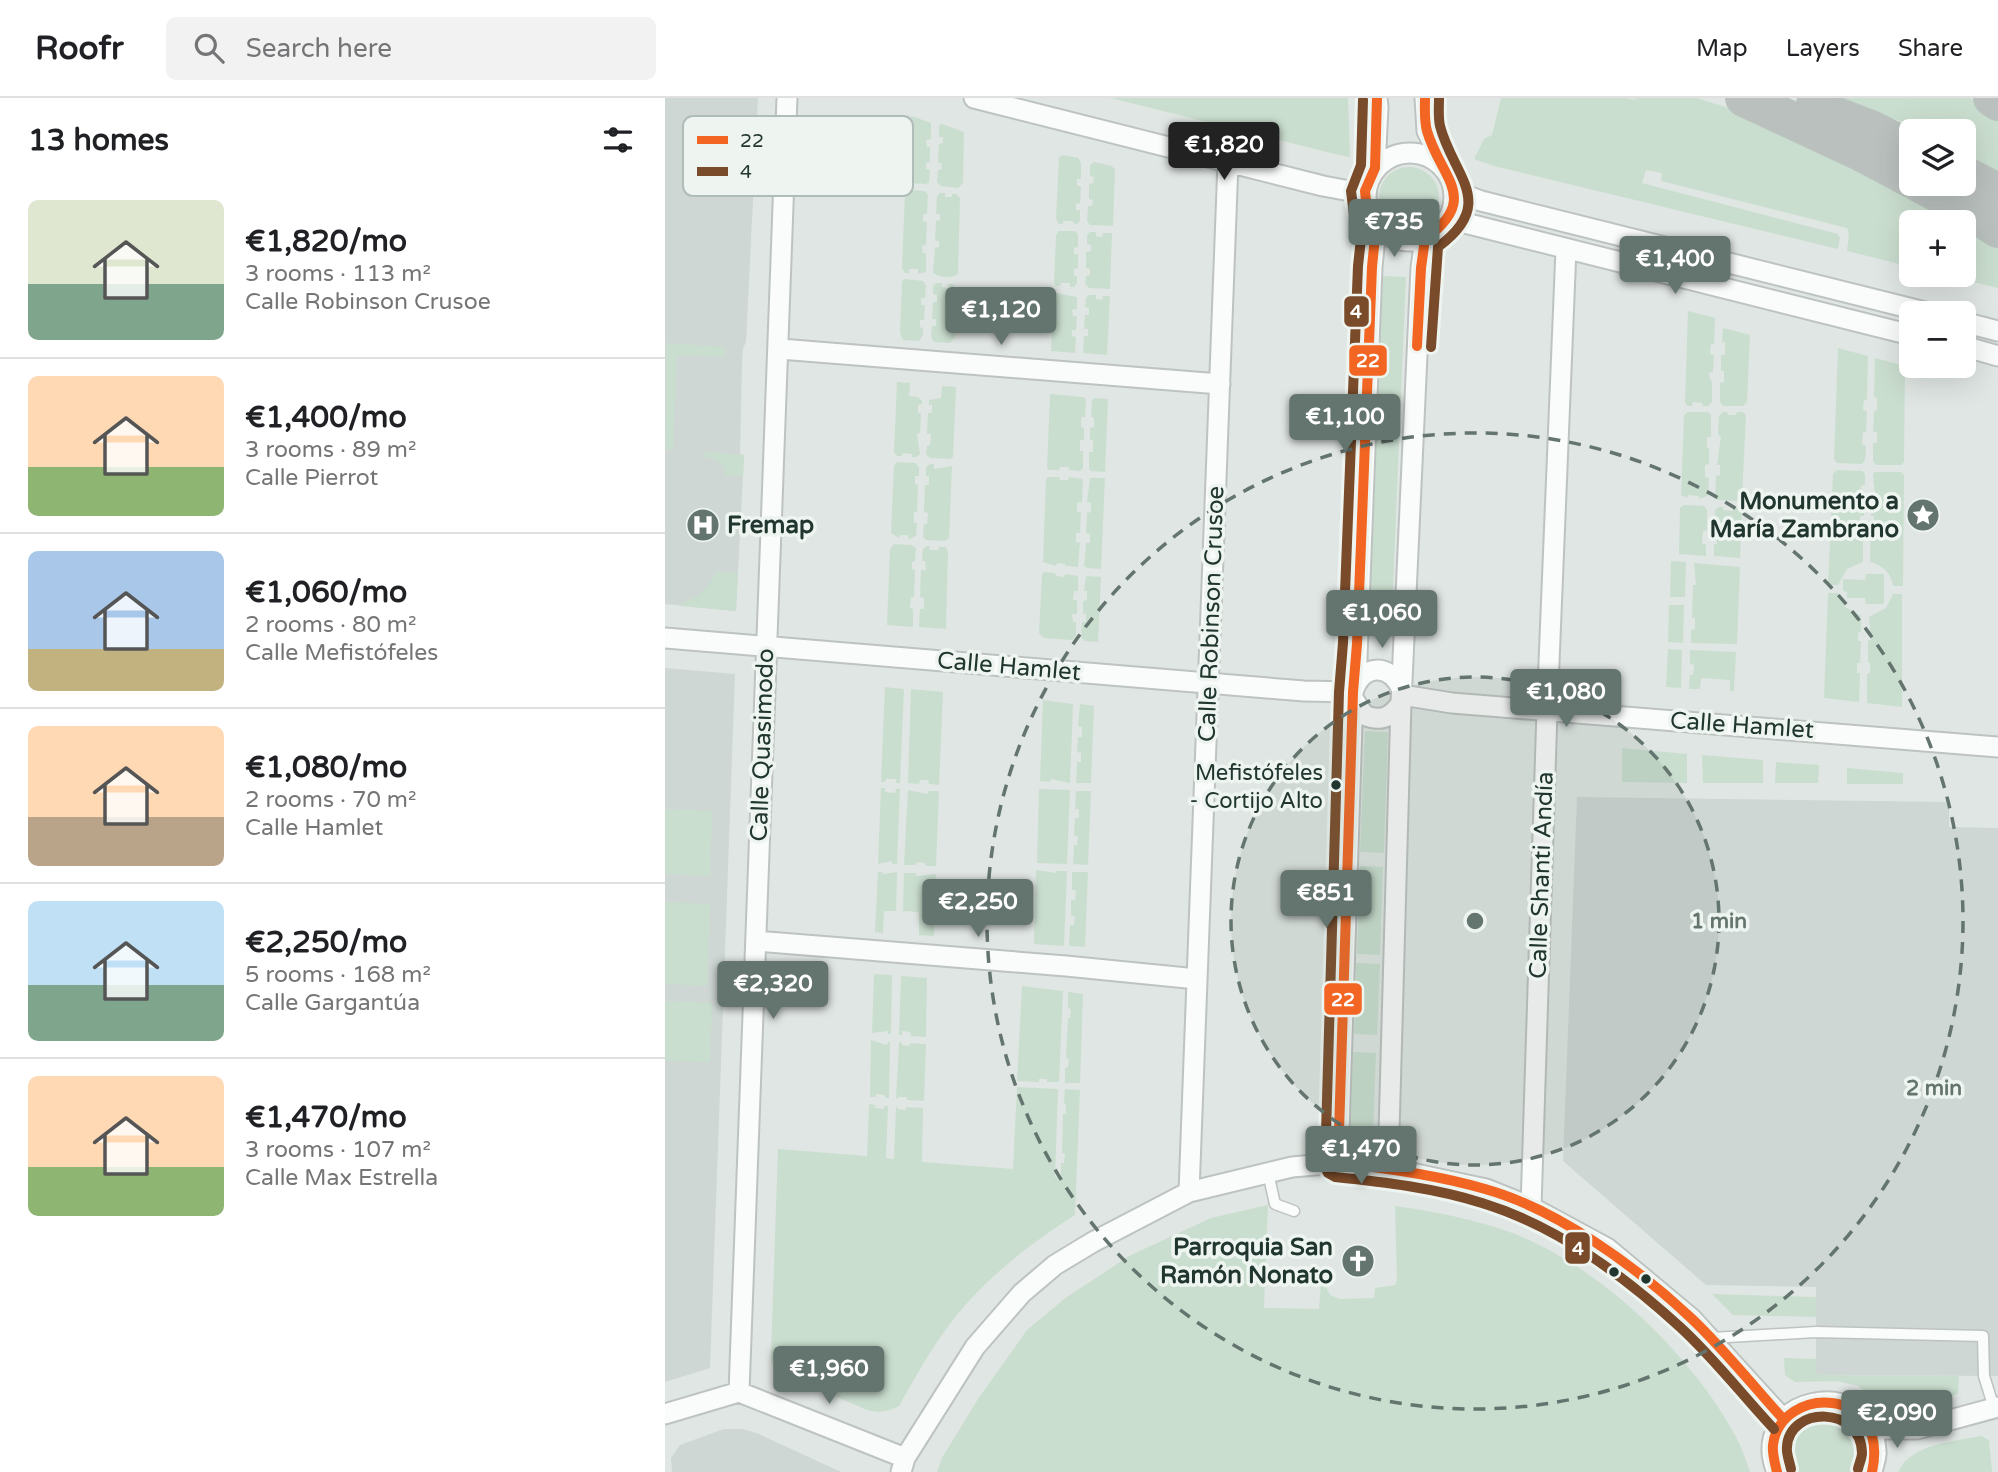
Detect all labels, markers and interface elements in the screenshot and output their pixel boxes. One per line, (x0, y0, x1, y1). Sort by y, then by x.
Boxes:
search box (166, 17, 656, 80)
text: Roofr (35, 29, 124, 68)
icon: search (190, 29, 228, 67)
text: Search here (246, 33, 392, 64)
text: Map (1696, 34, 1748, 63)
text: Layers (1786, 34, 1860, 63)
text: Share (1898, 34, 1963, 63)
legend (683, 116, 913, 196)
map controls (1899, 119, 1976, 378)
button: layers (1899, 119, 1976, 196)
icon: filters (599, 121, 637, 159)
text: 13 homes (28, 122, 169, 159)
pin: €1,820 (1167, 122, 1281, 182)
text: 22 (740, 130, 764, 152)
text: €1,820 (1184, 131, 1264, 159)
text: 4 (740, 161, 752, 183)
pin: €735 (1353, 200, 1435, 259)
text: €735 (1364, 208, 1424, 236)
button: + (1899, 210, 1976, 287)
text: €1,820/mo (245, 223, 407, 260)
icon: home (84, 228, 168, 312)
pin: €1,400 (1618, 236, 1732, 296)
text: €1,400 (1636, 245, 1714, 273)
text: 3 rooms · 113 m² (245, 260, 431, 288)
text: Calle Robinson Crusoe (245, 288, 491, 316)
pin: €1,120 (944, 288, 1058, 347)
line badge: 4 (1343, 295, 1370, 328)
text: €1,120 (961, 296, 1041, 324)
text: 4 (1350, 301, 1362, 323)
button: − (1899, 301, 1976, 378)
line badge: 22 (1348, 344, 1388, 377)
text: 22 (1356, 350, 1380, 372)
pin: €1,100 (1288, 394, 1402, 454)
text: €1,400/mo (245, 399, 407, 436)
text: €1,100 (1305, 403, 1385, 431)
icon: home (84, 404, 168, 488)
text: 3 rooms · 89 m² (245, 436, 416, 464)
text: Calle Pierrot (245, 464, 378, 492)
street label: Calle Robinson Crusoe (1193, 485, 1230, 743)
place label: Monumento a María Zambrano (1710, 487, 1899, 544)
place icon: Monumento a María Zambrano (1904, 496, 1942, 534)
hospital icon: Fremap (684, 506, 722, 544)
place label: Fremap (727, 511, 814, 540)
text: €1,060/mo (245, 574, 407, 611)
icon: home (84, 579, 168, 663)
pin: €1,060 (1325, 590, 1439, 650)
text: €1,060 (1342, 599, 1422, 627)
text: 2 rooms · 80 m² (245, 611, 416, 639)
text: Calle Mefistófeles (245, 639, 438, 667)
street label: Calle Hamlet (936, 646, 1082, 687)
street label: Calle Quasimodo (745, 648, 780, 842)
pin: €1,080 (1509, 670, 1623, 729)
text: €1,080 (1526, 678, 1606, 706)
street label: Calle Hamlet (1669, 706, 1815, 745)
text: €1,080/mo (245, 749, 407, 786)
icon: home (84, 754, 168, 838)
place label: Mefistófeles - Cortijo Alto (1190, 760, 1323, 814)
street label: Calle Shanti Andía (1523, 771, 1560, 979)
marker: Mefistófeles - Cortijo Alto (1329, 778, 1343, 792)
text: 2 rooms · 70 m² (245, 786, 416, 814)
text: Calle Hamlet (245, 814, 383, 842)
pin: €851 (1285, 870, 1367, 930)
text: €851 (1296, 879, 1356, 907)
pin: €2,250 (921, 880, 1035, 939)
text: €2,250 (938, 888, 1018, 916)
centre of rings (1463, 909, 1487, 933)
text: 1 min (1691, 909, 1747, 934)
text: €2,250/mo (245, 924, 407, 961)
icon: home (84, 929, 168, 1013)
text: 5 rooms · 168 m² (245, 961, 431, 989)
pin: €2,320 (716, 962, 830, 1021)
text: €2,320 (733, 970, 813, 998)
line badge: 22 (1323, 982, 1363, 1016)
text: Calle Gargantúa (245, 989, 420, 1017)
text: 22 (1331, 989, 1355, 1011)
text: 2 min (1906, 1076, 1962, 1101)
text: €1,470/mo (245, 1099, 407, 1136)
icon: home (84, 1104, 168, 1188)
pin: €1,470 (1304, 1126, 1418, 1186)
text: €1,470 (1322, 1135, 1400, 1163)
text: 3 rooms · 107 m² (245, 1136, 431, 1164)
text: Calle Max Estrella (245, 1164, 438, 1192)
line badge: 4 (1564, 1231, 1591, 1265)
place label: Parroquia San Ramón Nonato (1160, 1233, 1333, 1290)
text: 4 (1572, 1238, 1584, 1260)
church icon: Parroquia San Ramón Nonato (1339, 1242, 1377, 1280)
unlabelled marker (1607, 1265, 1621, 1279)
unlabelled marker (1639, 1272, 1653, 1286)
pin: €1,960 (772, 1346, 886, 1406)
text: €1,960 (789, 1355, 869, 1383)
pin: €2,090 (1840, 1390, 1954, 1450)
text: €2,090 (1857, 1399, 1937, 1427)

